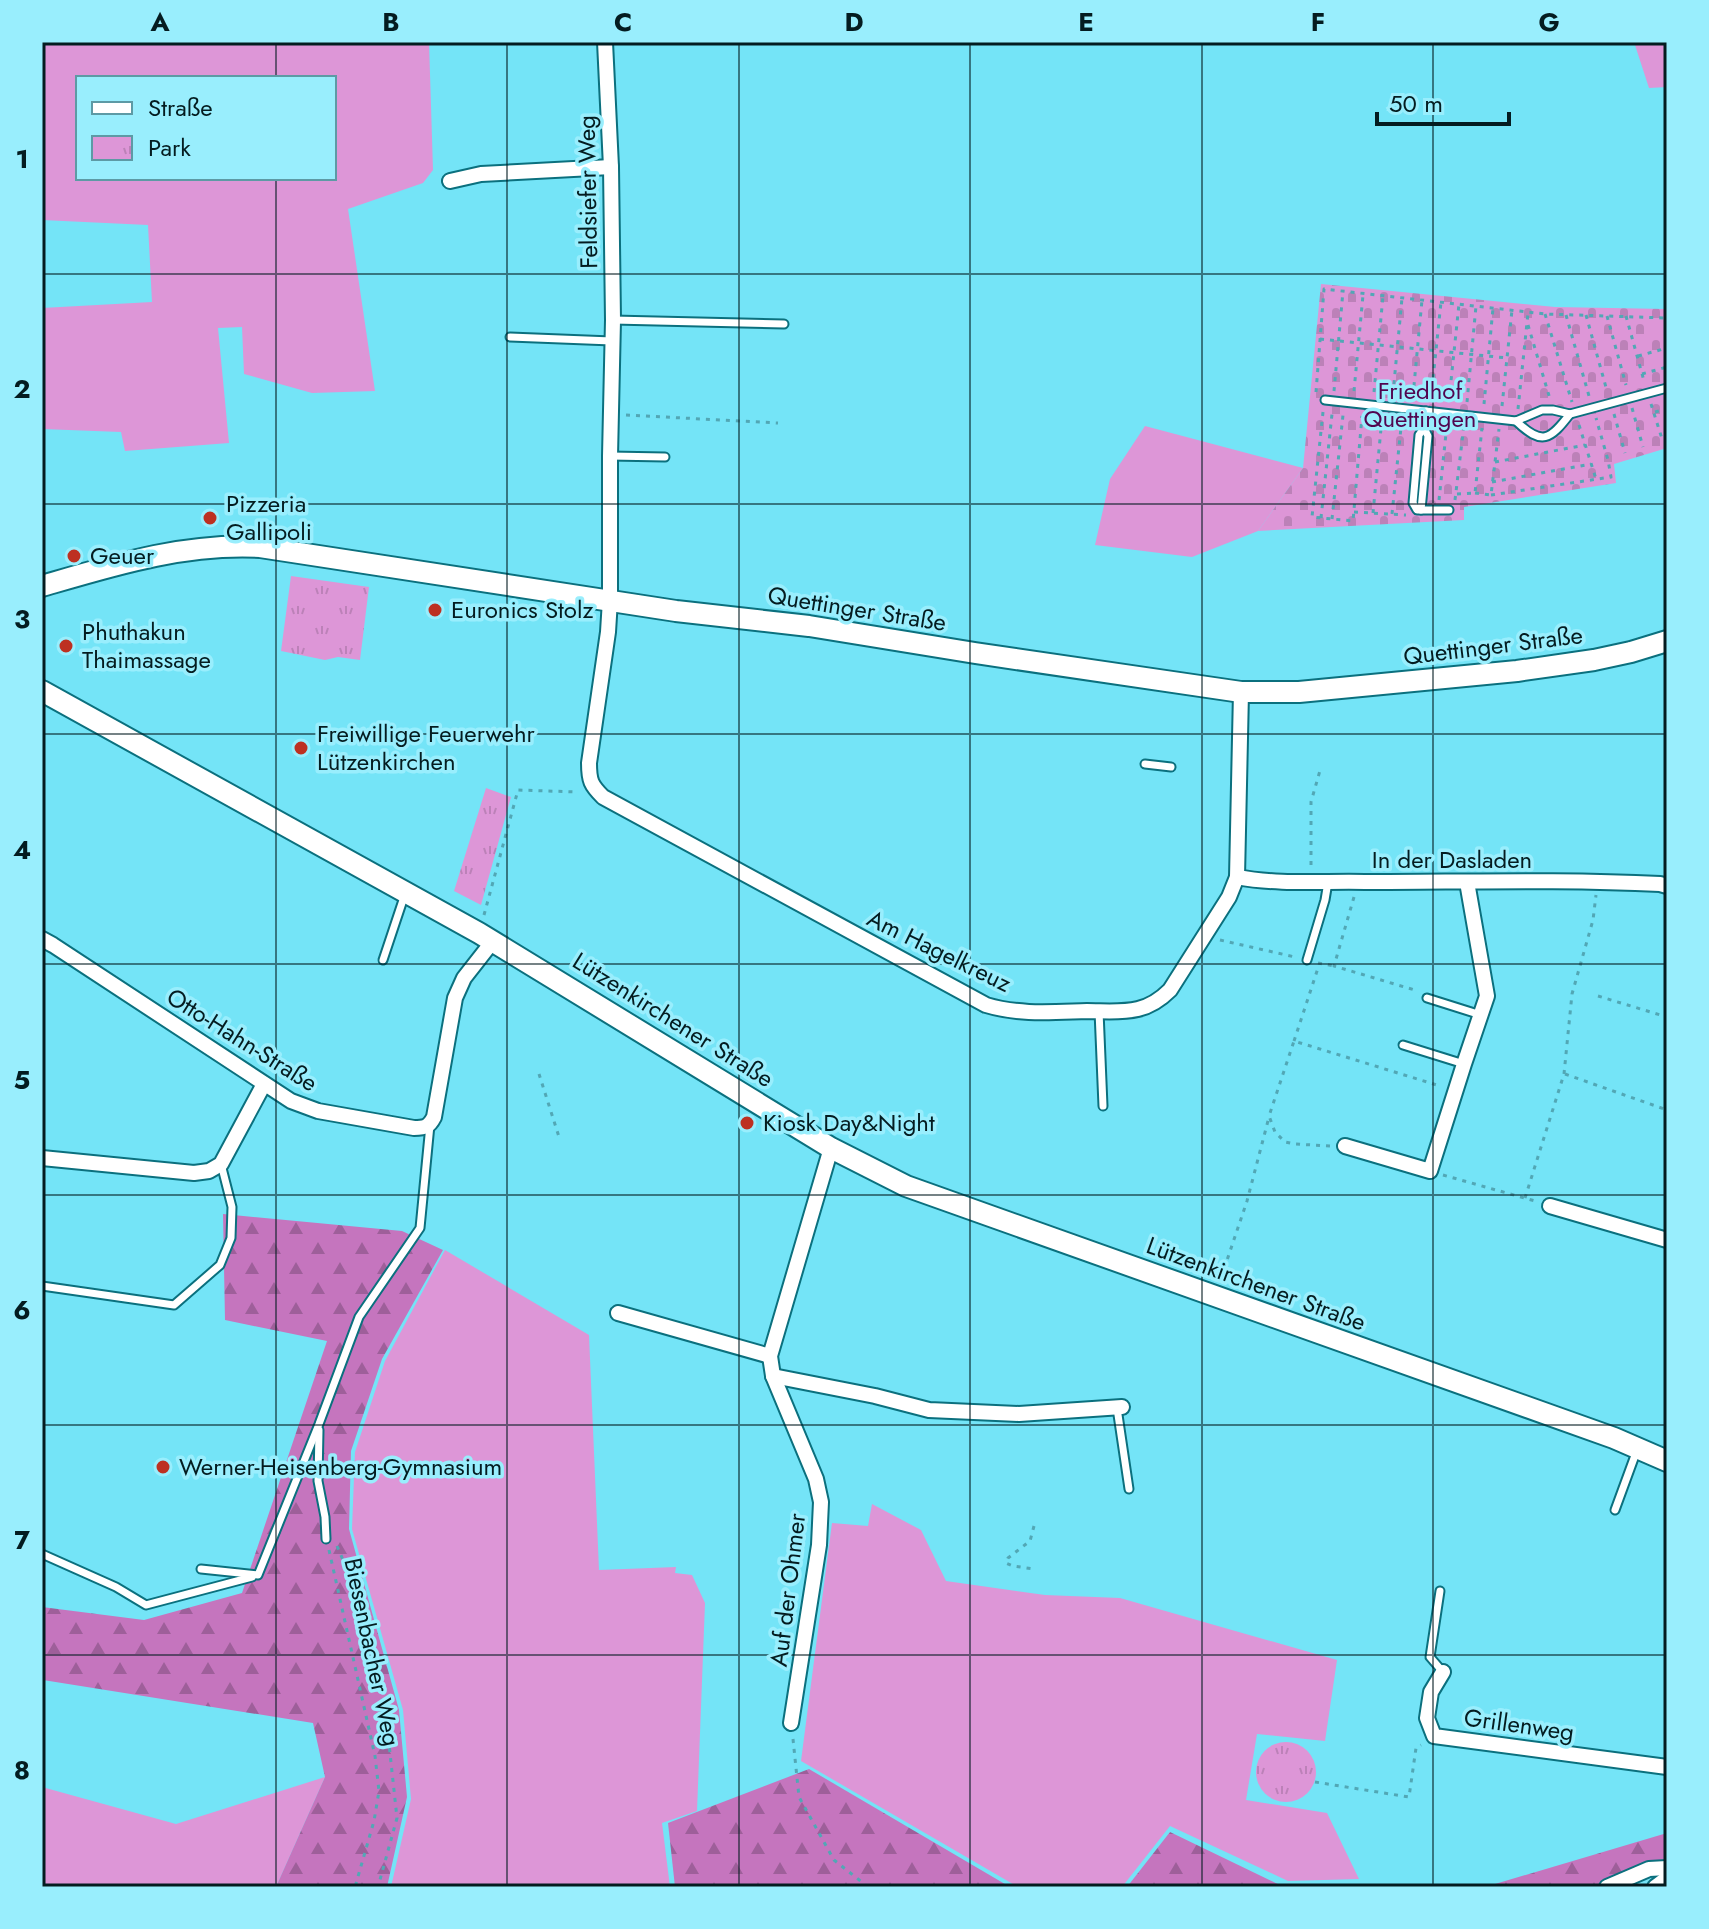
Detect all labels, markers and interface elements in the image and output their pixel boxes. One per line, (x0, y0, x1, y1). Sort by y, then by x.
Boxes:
text: A (149, 3, 170, 41)
text: B (382, 3, 400, 41)
text: C (614, 3, 632, 41)
text: D (844, 3, 864, 41)
text: E (1078, 3, 1094, 41)
text: F (1311, 3, 1325, 41)
text: G (1538, 3, 1560, 41)
legend (76, 76, 336, 180)
scale bar (1377, 76, 1509, 126)
text: 50 m (1389, 86, 1443, 121)
text: Straße (148, 90, 213, 125)
street label: Feldsiefer Weg (569, 115, 606, 269)
text: Park (148, 130, 191, 165)
text: 1 (15, 140, 29, 178)
text: 2 (13, 370, 31, 408)
park label: Friedhof Quettingen (1364, 373, 1476, 436)
place label: Pizzeria Gallipoli (226, 486, 312, 549)
marker: Pizzeria Gallipoli (201, 509, 219, 527)
place label: Geuer (90, 538, 155, 573)
marker: Geuer (65, 547, 83, 565)
street label: Quettinger Straße (765, 577, 949, 640)
place label: Euronics Stolz (451, 592, 594, 627)
text: 3 (14, 600, 30, 638)
marker: Euronics Stolz (426, 601, 444, 619)
place label: Phuthakun Thaimassage (82, 614, 211, 677)
street label: Quettinger Straße (1401, 617, 1585, 674)
marker: Phuthakun Thaimassage (57, 637, 75, 655)
place label: Freiwillige Feuerwehr Lützenkirchen (317, 716, 536, 779)
marker: Freiwillige Feuerwehr Lützenkirchen (292, 739, 310, 757)
text: 4 (13, 831, 31, 869)
street label: In der Dasladen (1372, 842, 1532, 877)
street label: Am Hagelkreuz (861, 901, 1017, 1001)
street label: Lützenkirchener Straße (566, 944, 780, 1096)
street label: Otto-Hahn-Straße (160, 979, 325, 1100)
text: 5 (14, 1061, 30, 1099)
place label: Kiosk Day&Night (763, 1105, 935, 1140)
marker: Kiosk Day&Night (738, 1114, 756, 1132)
street label: Lützenkirchener Straße (1142, 1228, 1371, 1339)
text: 6 (13, 1291, 31, 1329)
place label: Werner-Heisenberg-Gymnasium (179, 1449, 502, 1484)
marker: Werner-Heisenberg-Gymnasium (154, 1458, 172, 1476)
street label: Auf der Ohmer (761, 1510, 814, 1669)
text: 7 (14, 1521, 30, 1559)
street label: Biesenbacher Weg (335, 1555, 410, 1749)
street label: Grillenweg (1462, 1699, 1576, 1750)
text: 8 (14, 1751, 30, 1789)

